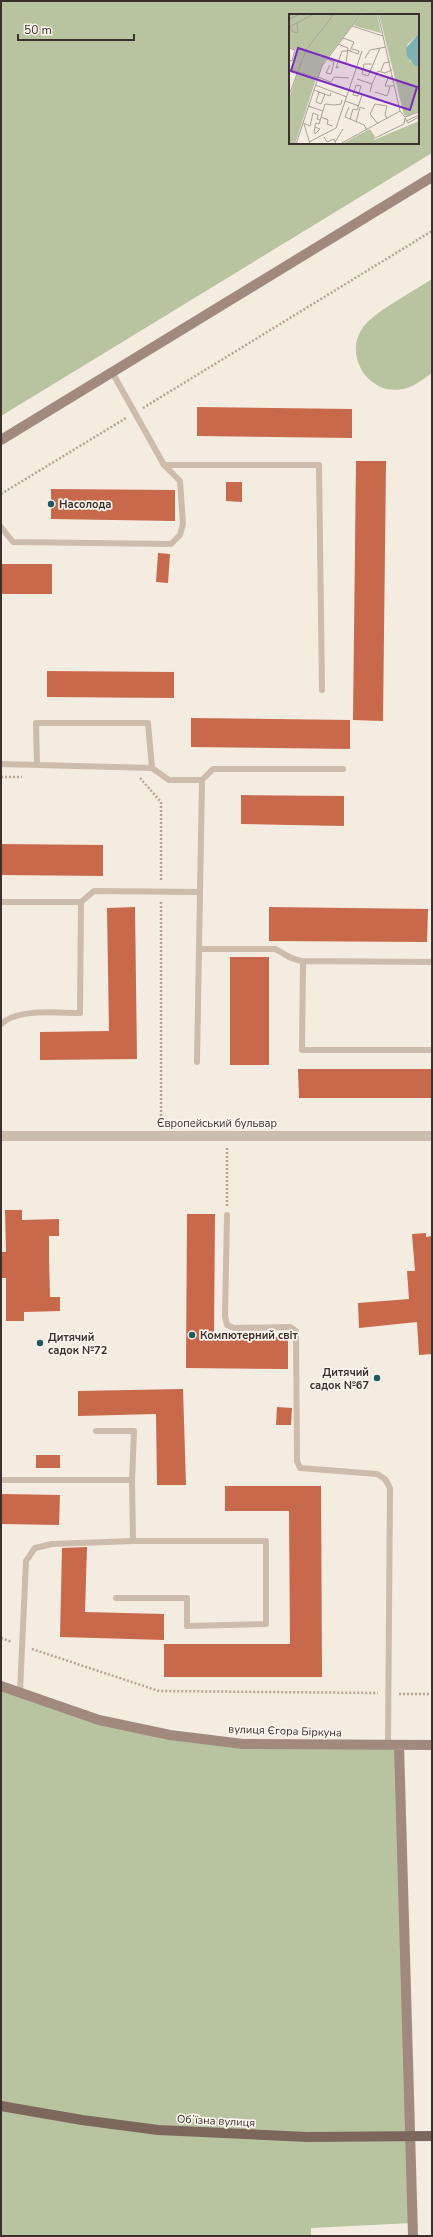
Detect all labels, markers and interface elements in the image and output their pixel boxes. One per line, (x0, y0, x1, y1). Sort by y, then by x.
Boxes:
inset map (289, 14, 419, 144)
scale bar (18, 16, 134, 42)
text: 50 m (24, 22, 52, 38)
place label: Насолода (59, 497, 111, 512)
marker: Насолода (46, 499, 56, 509)
street label: Європейський бульвар (157, 1116, 277, 1131)
place label: Компютерний світ (200, 1328, 299, 1343)
place label: Дитячий садок №72 (48, 1330, 108, 1358)
marker: Компютерний світ (187, 1330, 197, 1340)
marker: Дитячий садок №72 (35, 1338, 45, 1348)
place label: Дитячий садок №67 (310, 1365, 369, 1393)
marker: Дитячий садок №67 (372, 1373, 382, 1383)
street label: вулиця Єгора Біркуна (228, 1722, 342, 1740)
street label: Обʼїзна вулиця (177, 2111, 256, 2131)

